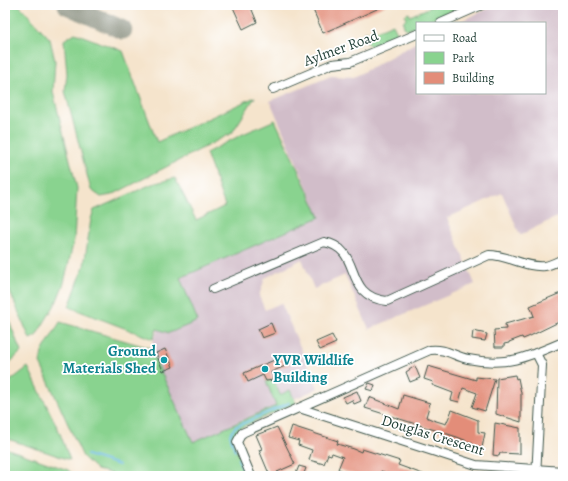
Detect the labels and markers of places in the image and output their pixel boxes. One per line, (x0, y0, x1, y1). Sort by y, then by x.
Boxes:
place label: Ground Materials Shed (63, 341, 157, 378)
place label: YVR Wildlife Building (272, 350, 354, 387)
marker: Ground Materials Shed (159, 355, 169, 365)
marker: YVR Wildlife Building (260, 364, 270, 374)

